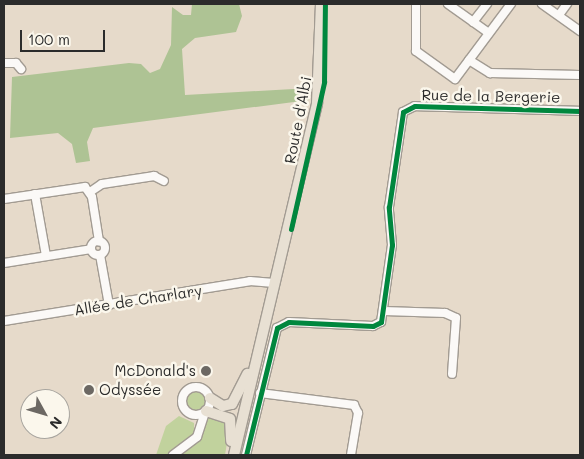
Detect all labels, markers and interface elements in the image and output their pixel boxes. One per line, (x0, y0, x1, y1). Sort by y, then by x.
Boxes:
scale bar (22, 20, 108, 52)
text: 100 m (28, 29, 70, 49)
street label: Route d'Albi (281, 75, 315, 165)
street label: Rue de la Bergerie (421, 86, 561, 106)
street label: Allée de Charlary (73, 281, 203, 319)
place label: McDonald's (114, 362, 196, 380)
marker: McDonald's (200, 365, 212, 377)
place label: Odyssée (99, 381, 161, 399)
marker: Odyssée (83, 384, 95, 396)
north arrow (20, 389, 70, 439)
text: N (46, 413, 67, 433)

